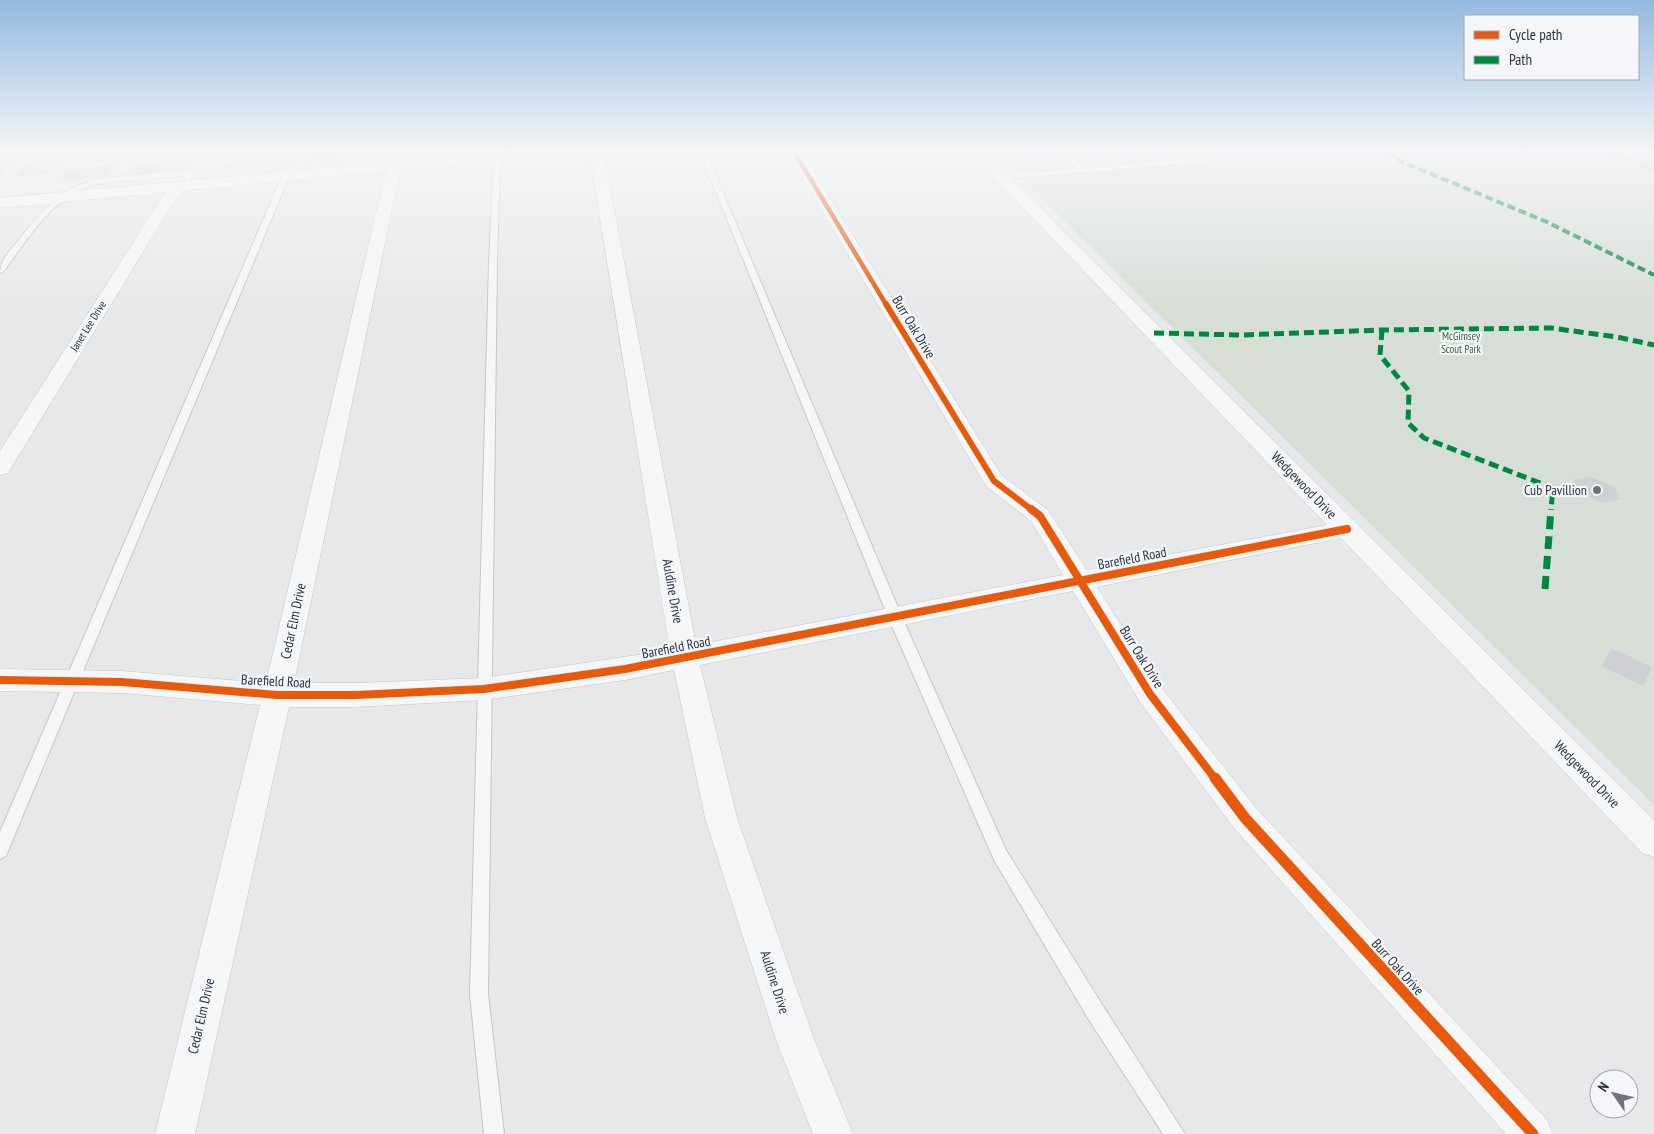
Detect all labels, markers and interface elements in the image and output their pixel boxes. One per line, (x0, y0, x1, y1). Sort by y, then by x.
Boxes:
legend (1464, 15, 1639, 80)
text: Cycle path (1509, 25, 1562, 44)
text: Path (1509, 50, 1532, 69)
street label: Burr Oak Drive (888, 292, 940, 362)
street label: Janet Lee Drive (66, 298, 109, 355)
park label: McGimsey Scout Park (1441, 329, 1482, 356)
street label: Wedgewood Drive (1267, 447, 1341, 523)
place label: Cub Pavillion (1524, 481, 1587, 499)
marker: Cub Pavillion (1591, 484, 1603, 496)
street label: Barefield Road (1096, 542, 1168, 574)
street label: Auldine Drive (658, 557, 688, 625)
street label: Cedar Elm Drive (276, 581, 310, 661)
street label: Burr Oak Drive (1116, 623, 1168, 692)
street label: Barefield Road (640, 631, 712, 663)
street label: Barefield Road (241, 670, 311, 692)
street label: Wedgewood Drive (1550, 736, 1624, 812)
street label: Burr Oak Drive (1368, 935, 1428, 999)
street label: Auldine Drive (756, 948, 794, 1016)
street label: Cedar Elm Drive (184, 976, 218, 1056)
north arrow (1589, 1069, 1639, 1119)
text: N (1594, 1079, 1613, 1095)

